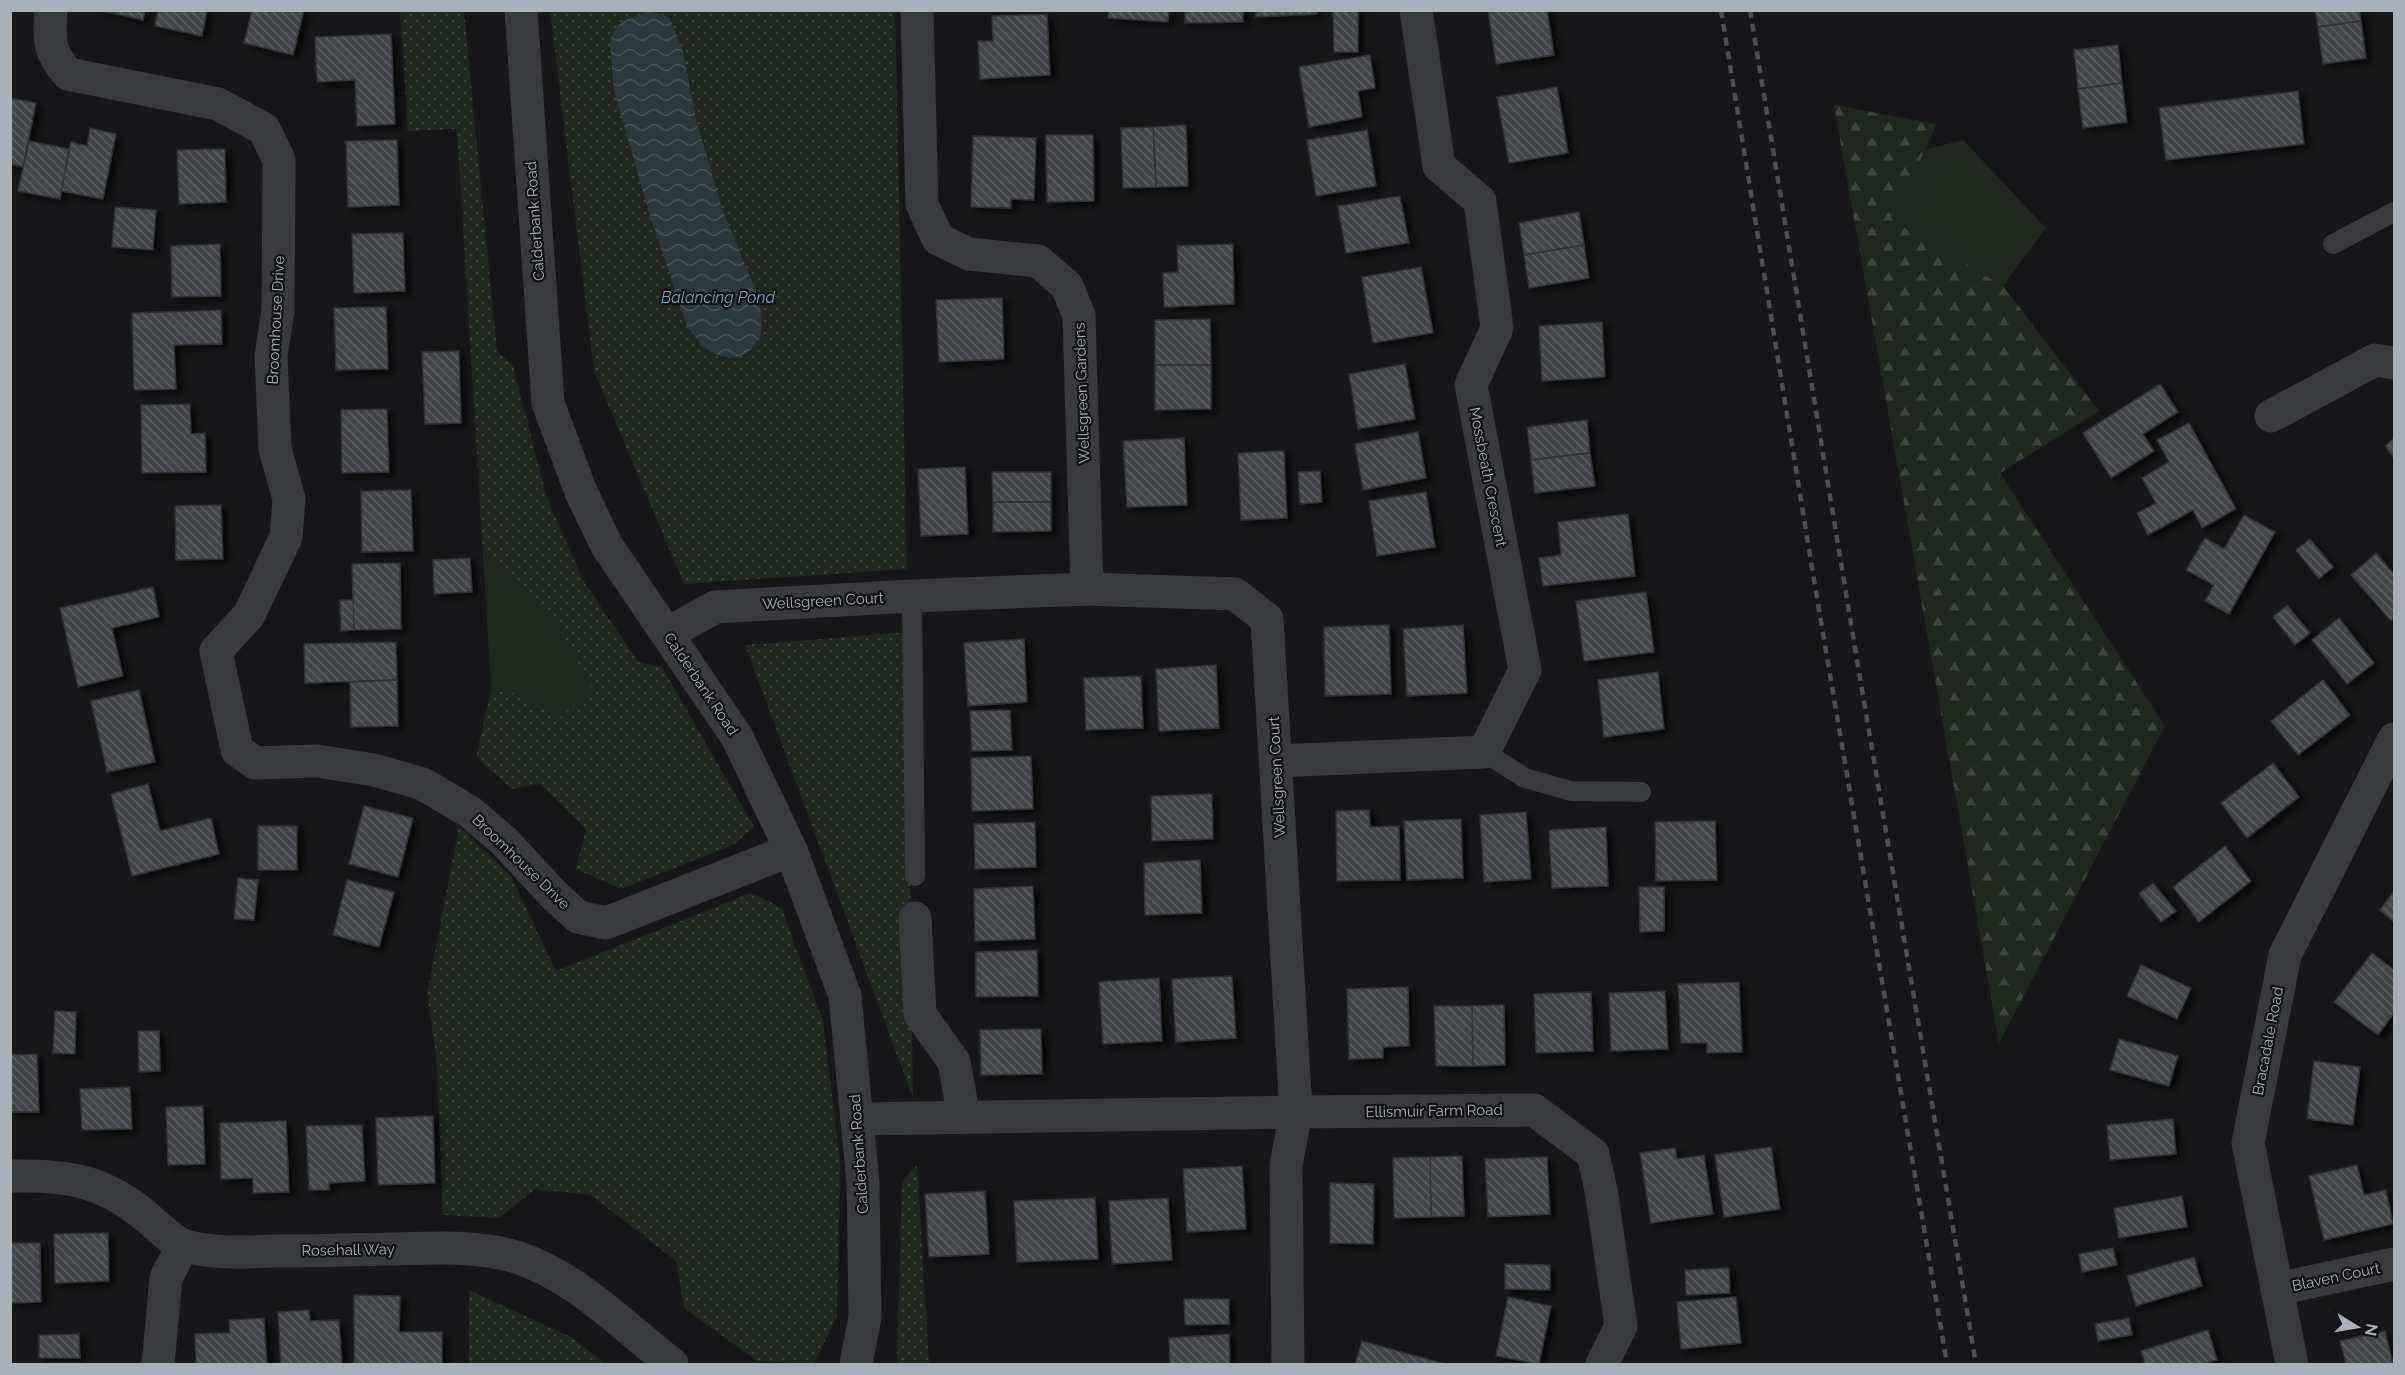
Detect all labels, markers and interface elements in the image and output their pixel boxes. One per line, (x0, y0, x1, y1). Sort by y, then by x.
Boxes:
street label: Calderbank Road (522, 161, 548, 281)
street label: Broomhouse Drive (264, 255, 288, 385)
water label: Balancing Pond (661, 288, 775, 307)
street label: Wellsgreen Gardens (1071, 322, 1093, 464)
street label: Mossbeath Crescent (1466, 405, 1510, 549)
street label: Wellsgreen Court (762, 589, 884, 613)
street label: Calderbank Road (660, 629, 742, 739)
street label: Wellsgreen Court (1265, 716, 1289, 838)
street label: Broomhouse Drive (468, 811, 574, 913)
street label: Bracadale Road (2249, 985, 2287, 1097)
street label: Calderbank Road (846, 1094, 872, 1214)
street label: Ellismuir Farm Road (1365, 1101, 1503, 1121)
street label: Rosehall Way (301, 1240, 395, 1260)
street label: Blaven Court (2290, 1259, 2382, 1295)
north arrow (2327, 1297, 2387, 1357)
text: N (2361, 1322, 2382, 1338)

